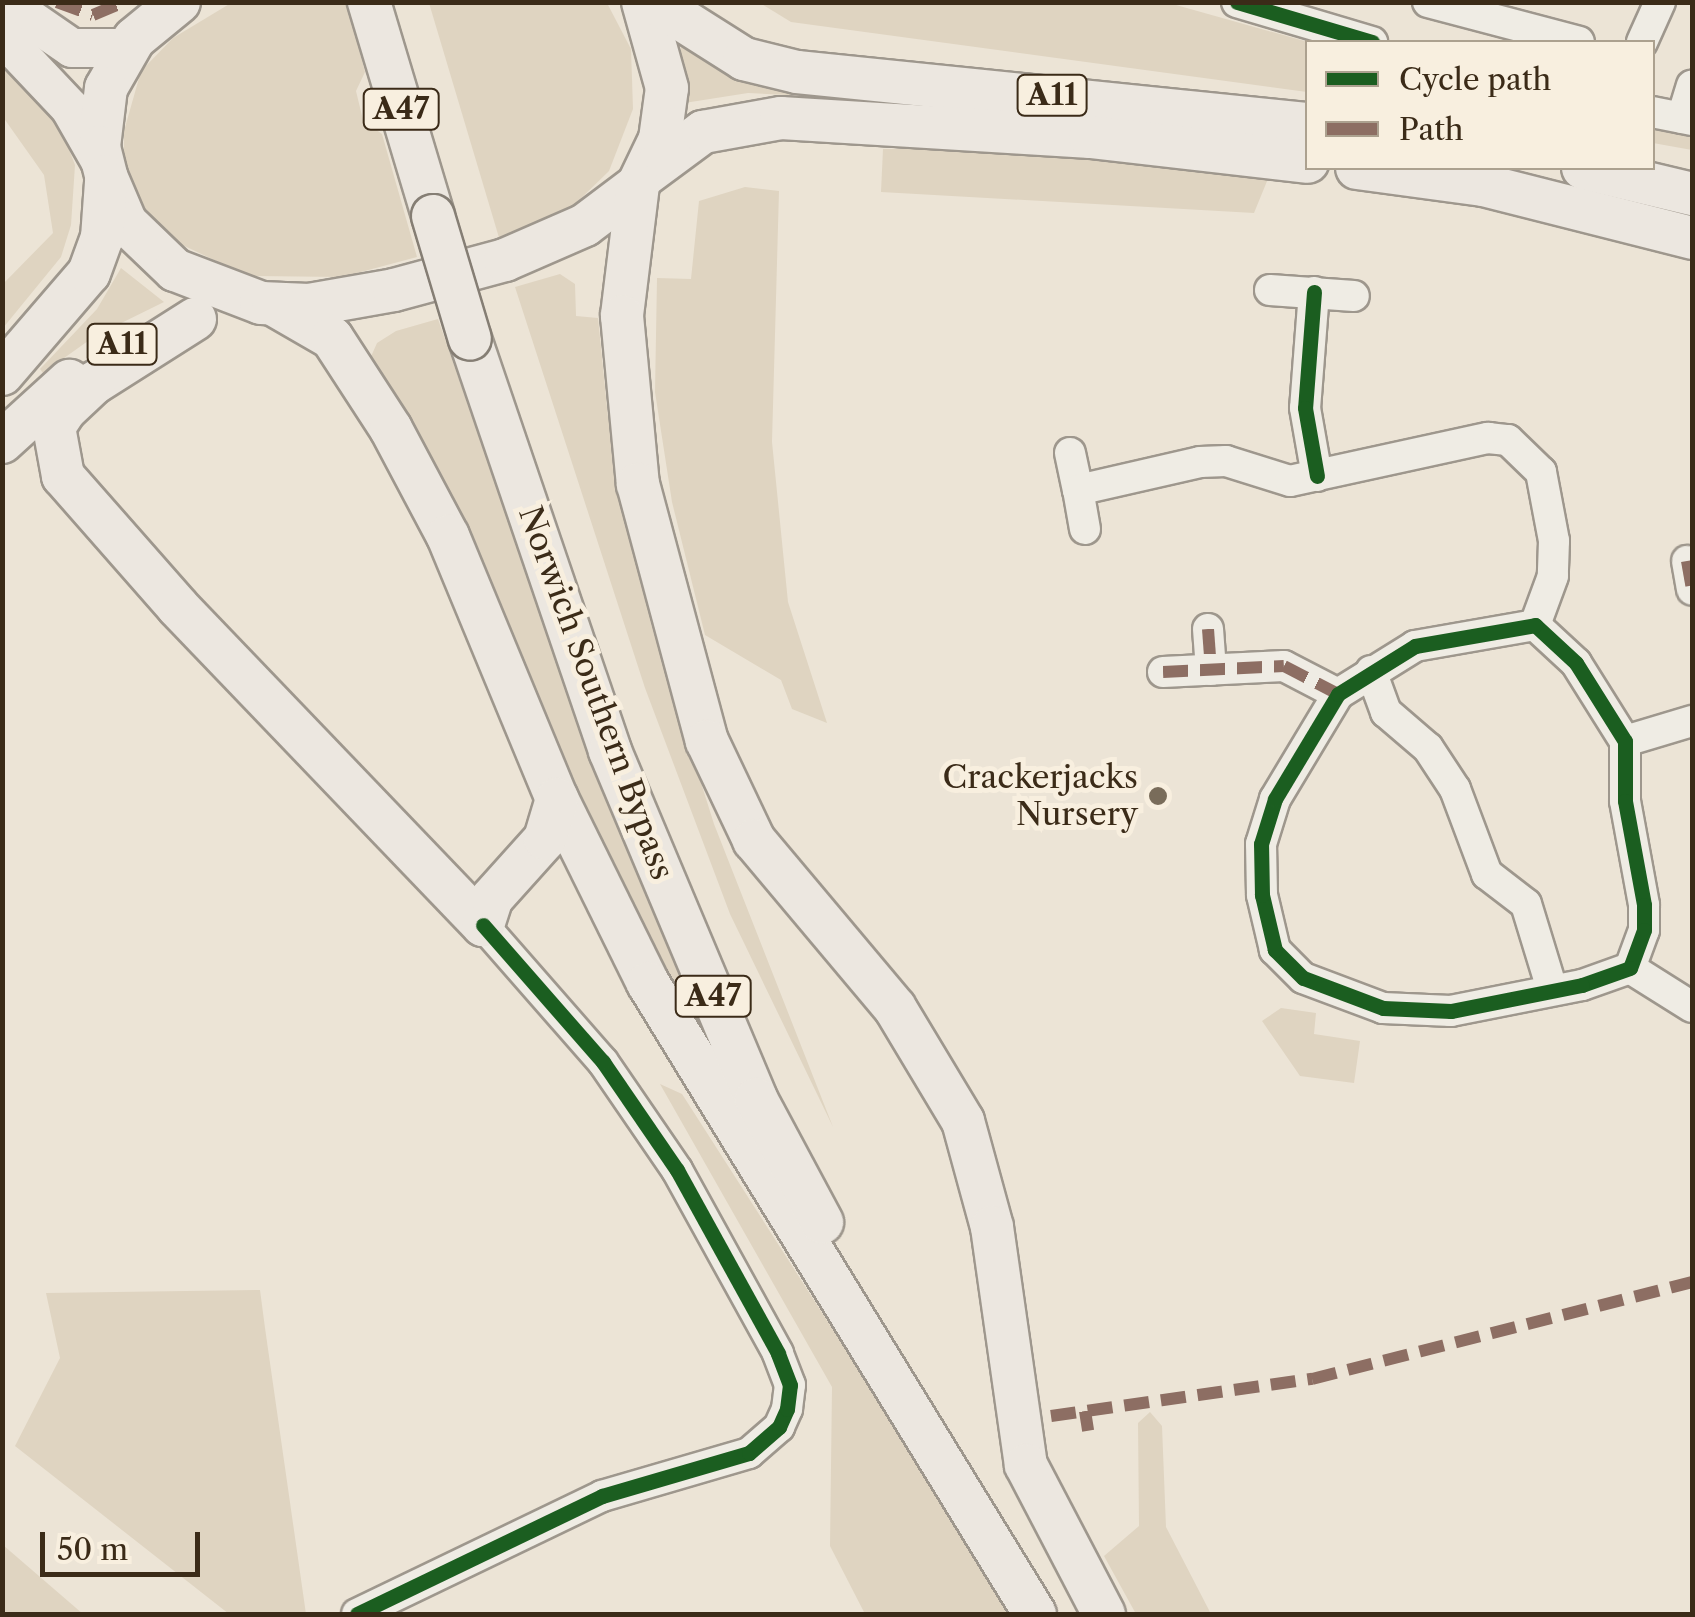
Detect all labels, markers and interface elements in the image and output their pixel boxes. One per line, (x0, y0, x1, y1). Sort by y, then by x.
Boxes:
legend (1305, 40, 1655, 170)
text: Cycle path (1399, 61, 1551, 98)
road number: A11 (1014, 70, 1090, 120)
road number: A47 (361, 84, 441, 134)
text: Path (1399, 111, 1464, 148)
road number: A11 (84, 319, 160, 369)
street label: Norwich Southern Bypass (511, 501, 681, 885)
place label: Crackerjacks Nursery (942, 759, 1138, 834)
marker: Crackerjacks Nursery (1147, 785, 1169, 807)
road number: A47 (673, 971, 753, 1021)
scale bar (45, 1512, 205, 1574)
text: 50 m (57, 1531, 128, 1568)

